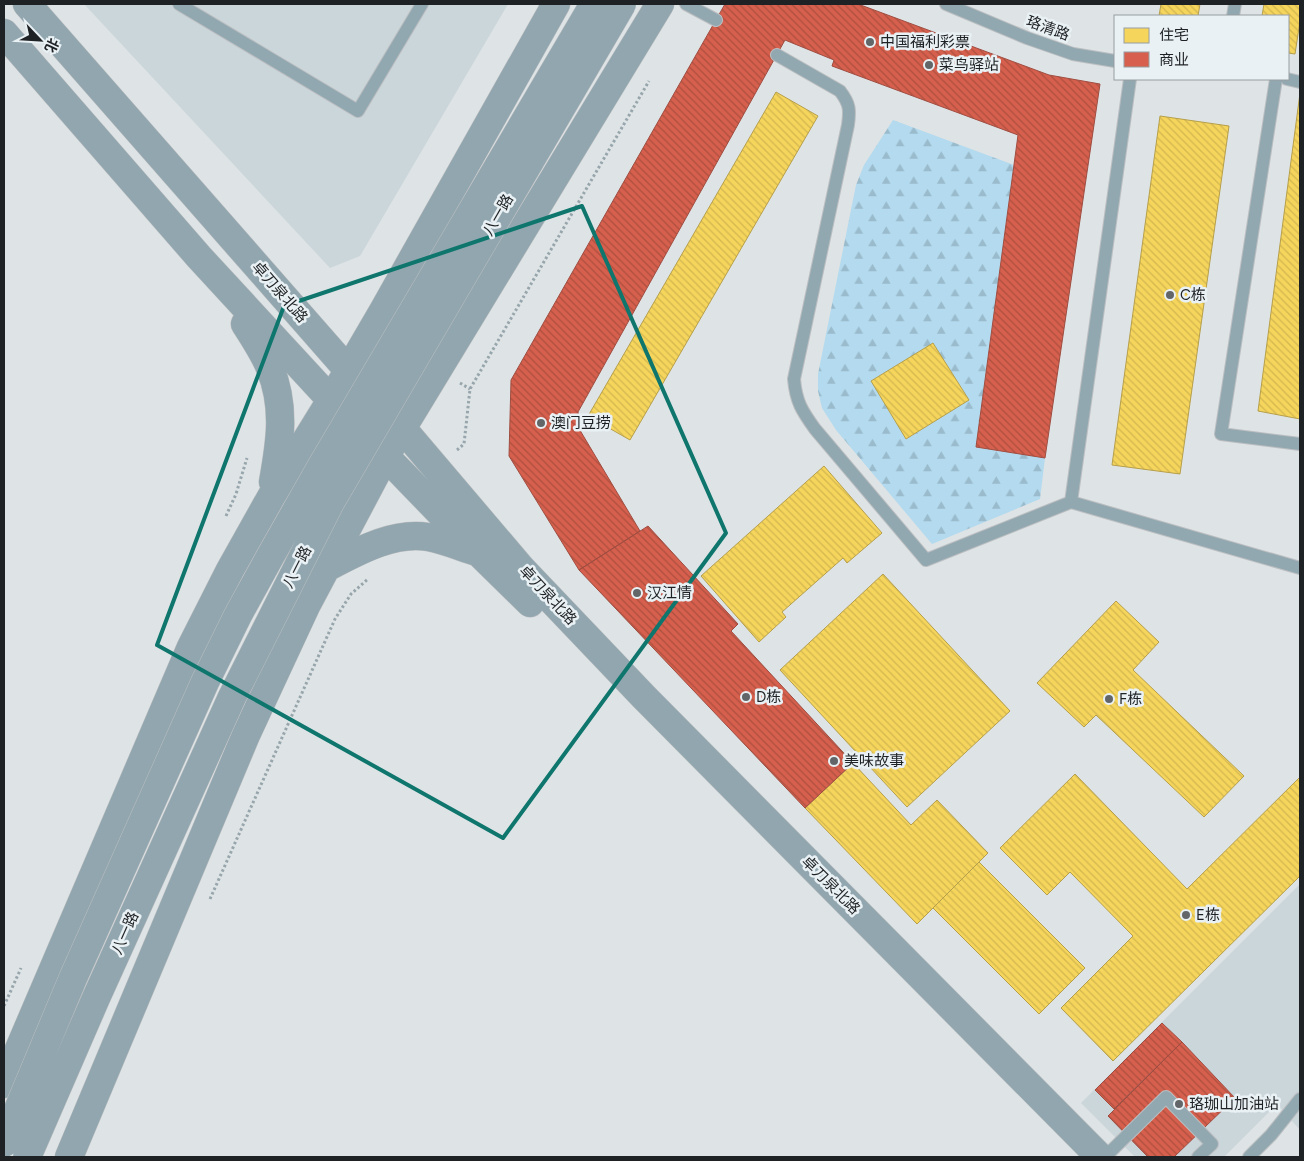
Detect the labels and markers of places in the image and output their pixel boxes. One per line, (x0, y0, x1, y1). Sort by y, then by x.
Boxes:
place label: 中国福利彩票 (880, 33, 970, 51)
marker: 中国福利彩票 (864, 36, 876, 48)
place label: 菜鸟驿站 (939, 56, 999, 74)
marker: 菜鸟驿站 (923, 59, 935, 71)
place label: C栋 (1180, 286, 1206, 304)
marker: C栋 (1164, 289, 1176, 301)
place label: 澳门豆捞 (551, 414, 611, 432)
marker: 澳门豆捞 (535, 417, 547, 429)
place label: 汉江情 (647, 584, 692, 602)
marker: 汉江情 (631, 587, 643, 599)
place label: D栋 (756, 688, 781, 706)
place label: F栋 (1119, 690, 1142, 708)
marker: D栋 (740, 691, 752, 703)
marker: F栋 (1103, 693, 1115, 705)
place label: 美味故事 (844, 752, 904, 770)
marker: 美味故事 (828, 755, 840, 767)
place label: E栋 (1196, 906, 1220, 924)
marker: E栋 (1180, 909, 1192, 921)
place label: 珞珈山加油站 (1189, 1095, 1279, 1113)
marker: 珞珈山加油站 (1173, 1098, 1185, 1110)

